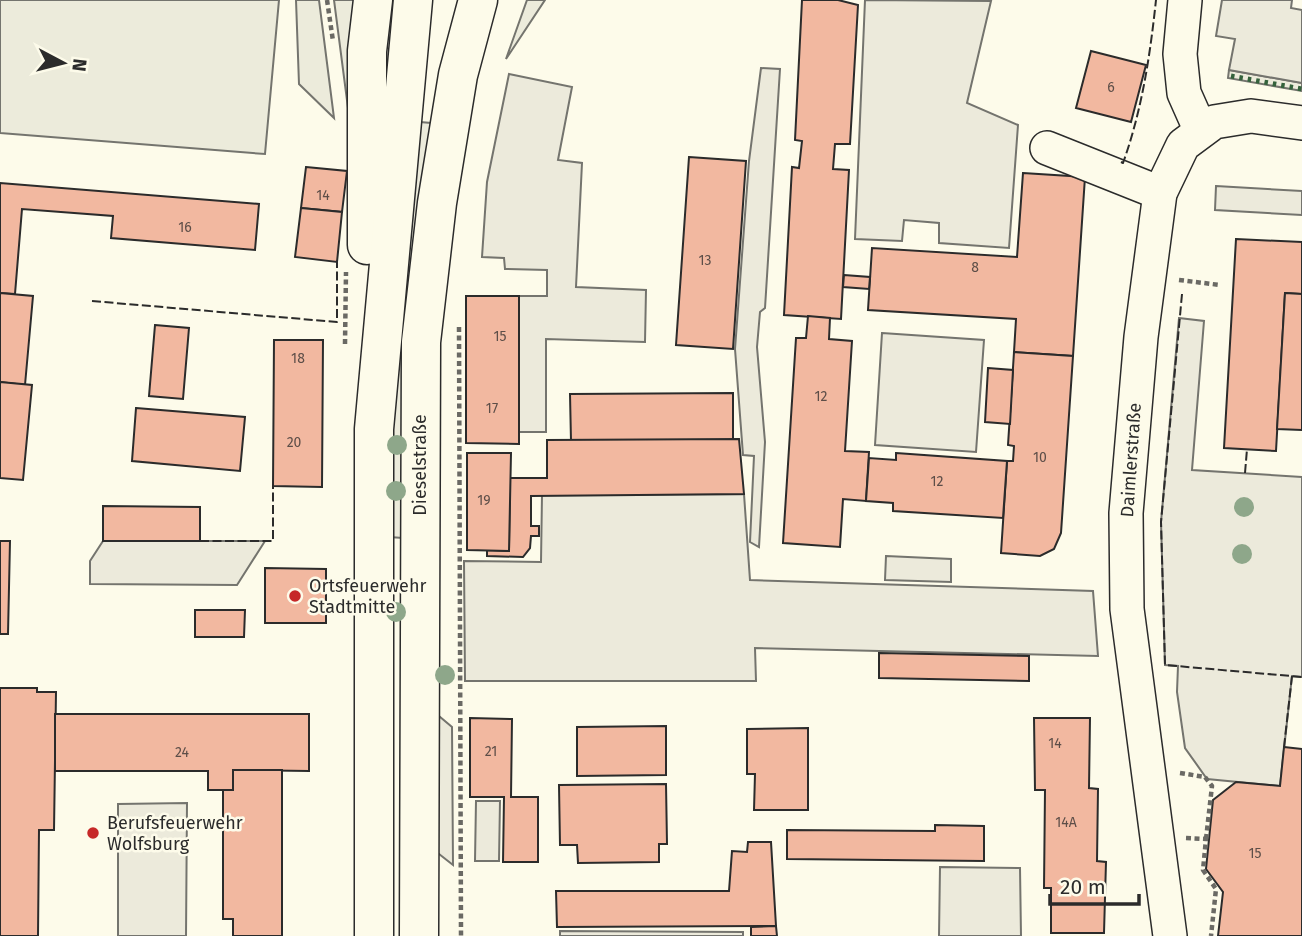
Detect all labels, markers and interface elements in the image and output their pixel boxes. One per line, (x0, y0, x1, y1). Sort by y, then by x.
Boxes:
north arrow (28, 28, 98, 98)
text: N (67, 57, 92, 73)
house number: 6 (1107, 79, 1115, 96)
house number: 14 (316, 187, 330, 204)
house number: 16 (178, 219, 192, 236)
house number: 13 (698, 252, 712, 269)
house number: 8 (971, 259, 979, 276)
house number: 15 (493, 328, 507, 345)
house number: 18 (291, 350, 305, 367)
house number: 12 (815, 388, 828, 405)
house number: 17 (486, 400, 498, 417)
street label: Daimlerstraße (1116, 402, 1146, 518)
street label: Dieselstraße (409, 414, 431, 516)
house number: 20 (287, 434, 302, 451)
house number: 10 (1033, 449, 1047, 466)
house number: 12 (931, 473, 944, 490)
house number: 19 (477, 492, 491, 509)
place label: Ortsfeuerwehr Stadtmitte (309, 575, 426, 618)
marker: Ortsfeuerwehr Stadtmitte (287, 588, 303, 604)
house number: 14 (1048, 735, 1062, 752)
house number: 21 (485, 743, 497, 760)
house number: 24 (175, 744, 190, 761)
place label: Berufsfeuerwehr Wolfsburg (107, 812, 243, 855)
house number: 14A (1055, 814, 1077, 831)
marker: Berufsfeuerwehr Wolfsburg (85, 825, 101, 841)
house number: 15 (1248, 845, 1262, 862)
scale bar (1050, 862, 1139, 906)
text: 20 m (1060, 874, 1106, 900)

